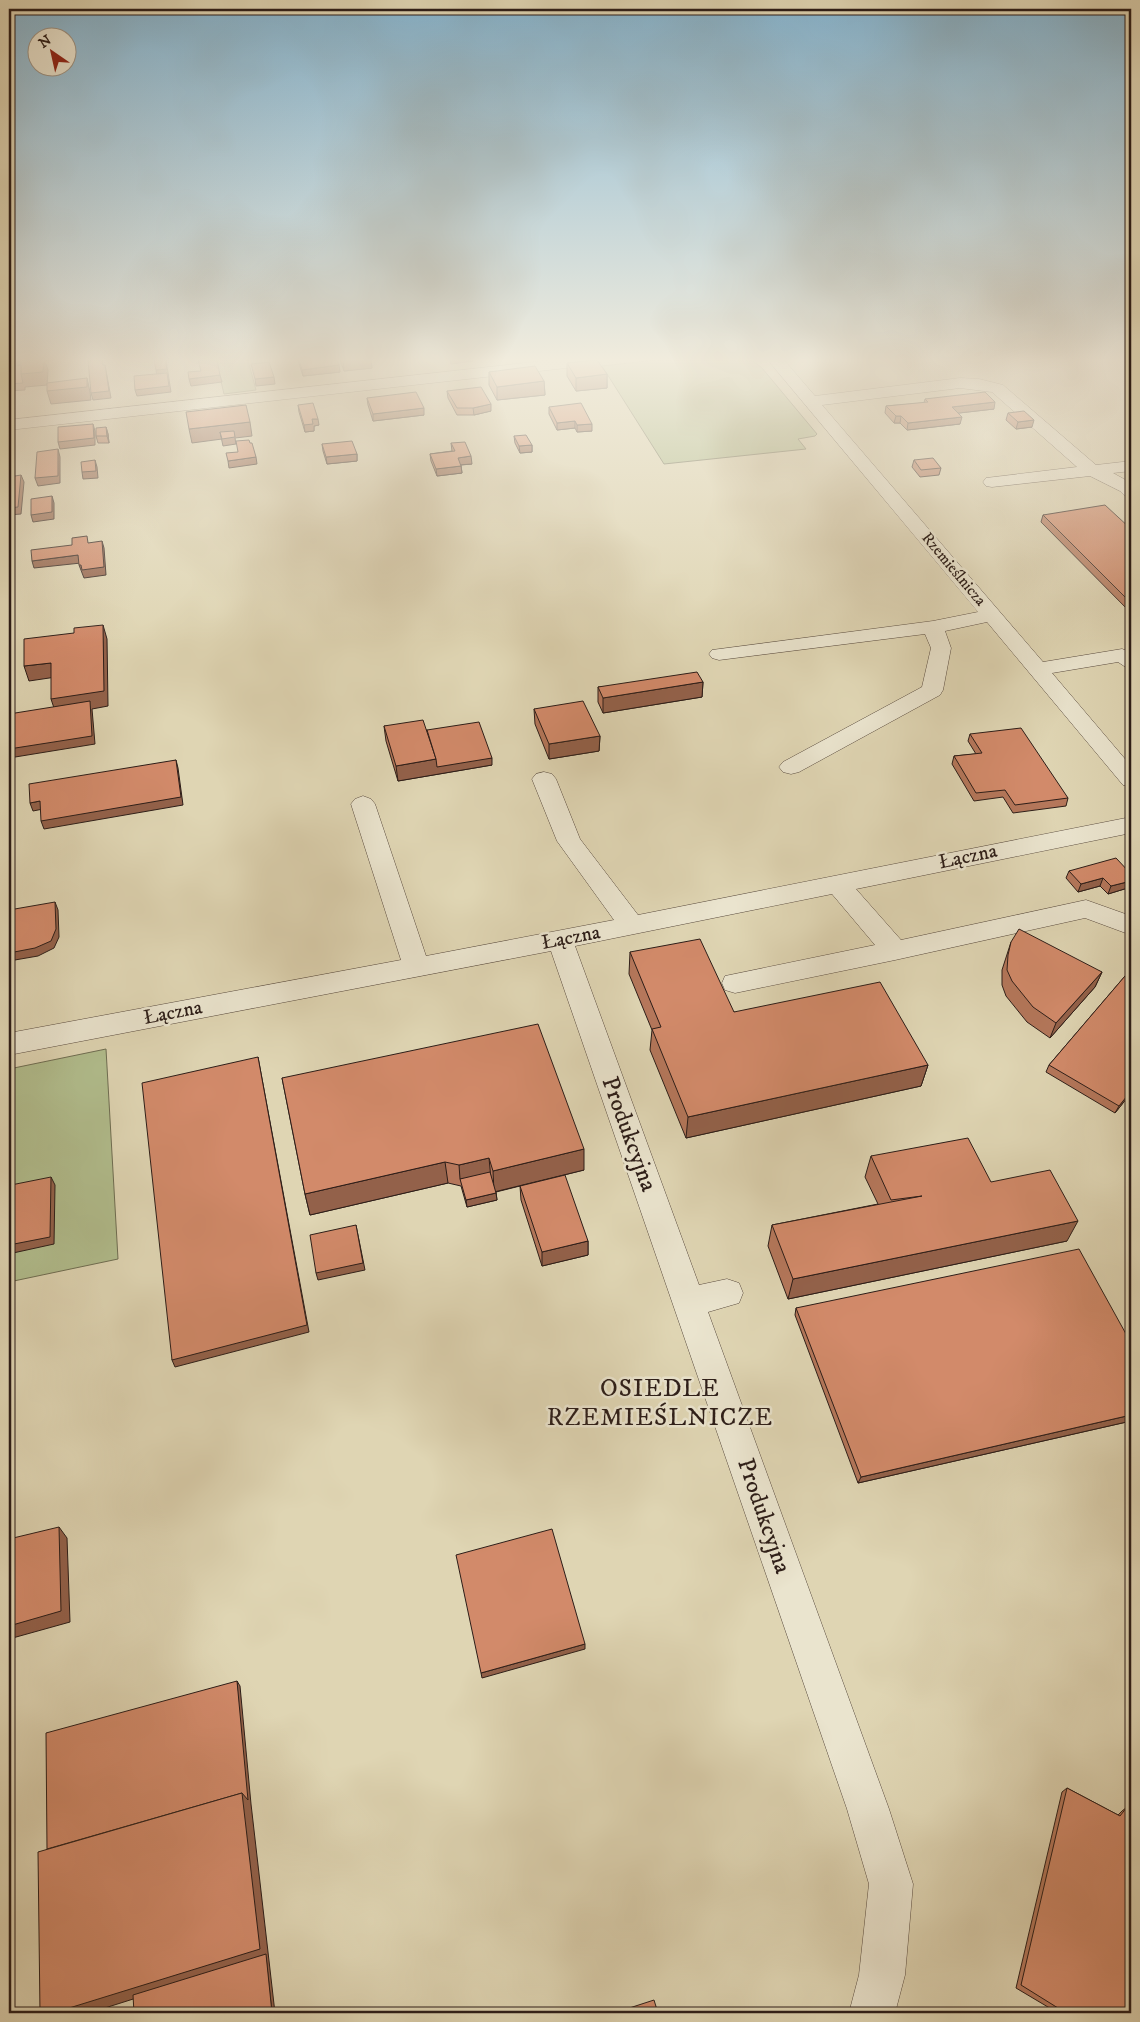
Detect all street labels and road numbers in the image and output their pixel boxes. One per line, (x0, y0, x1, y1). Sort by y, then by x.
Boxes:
street label: Rzemieślnicza (917, 528, 991, 610)
street label: Łączna (936, 839, 1000, 875)
street label: Łączna (540, 920, 603, 956)
street label: Łączna (142, 995, 205, 1031)
street label: Produkcyjna (594, 1072, 664, 1196)
street label: Produkcyjna (730, 1454, 798, 1578)

